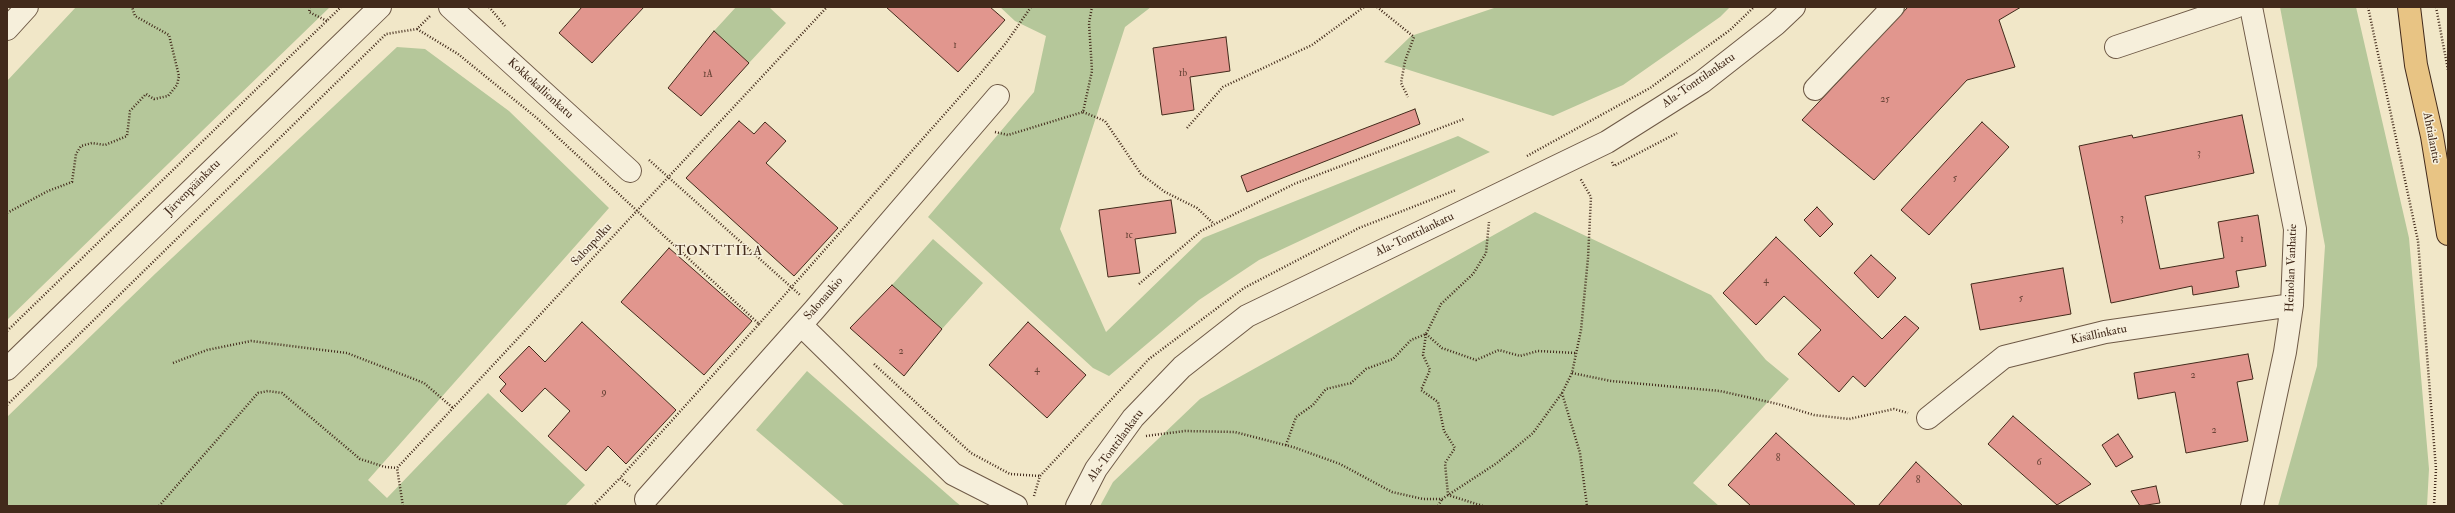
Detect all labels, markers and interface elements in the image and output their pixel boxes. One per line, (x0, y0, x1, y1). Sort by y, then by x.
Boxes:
house number: 1 (953, 40, 957, 52)
street label: Ala-Tonttilankatu (1660, 50, 1738, 112)
street label: Kokkokallionkatu (504, 56, 576, 122)
house number: 1b (1179, 68, 1187, 80)
house number: 1A (703, 69, 713, 81)
house number: 25 (1880, 94, 1890, 106)
street label: Ahtialantie (2419, 111, 2443, 165)
house number: 3 (2197, 148, 2201, 160)
street label: Järvenpäänkatu (162, 157, 224, 219)
house number: 5 (1953, 173, 1957, 185)
street label: Ala-Tonttilankatu (1373, 210, 1457, 260)
house number: 3 (2120, 213, 2124, 225)
street label: Salonpolku (569, 221, 615, 269)
street label: Heinolan Vanhatie (2283, 224, 2301, 312)
house number: 1c (1125, 230, 1133, 242)
house number: 1 (2240, 234, 2244, 246)
district label: TONTTILA (675, 244, 763, 260)
street label: Salonaukio (801, 275, 847, 323)
house number: 4 (1763, 275, 1769, 287)
house number: 5 (2019, 293, 2023, 305)
street label: Kisällinkatu (2070, 322, 2128, 348)
house number: 2 (898, 346, 904, 358)
house number: 4 (1034, 364, 1040, 376)
house number: 2 (2190, 370, 2196, 382)
house number: 9 (601, 387, 607, 399)
street label: Ala-Tonttilankatu (1085, 407, 1147, 485)
house number: 2 (2211, 425, 2217, 437)
house number: 8 (1776, 453, 1780, 465)
house number: 6 (2036, 457, 2042, 469)
house number: 8 (1916, 475, 1920, 487)

